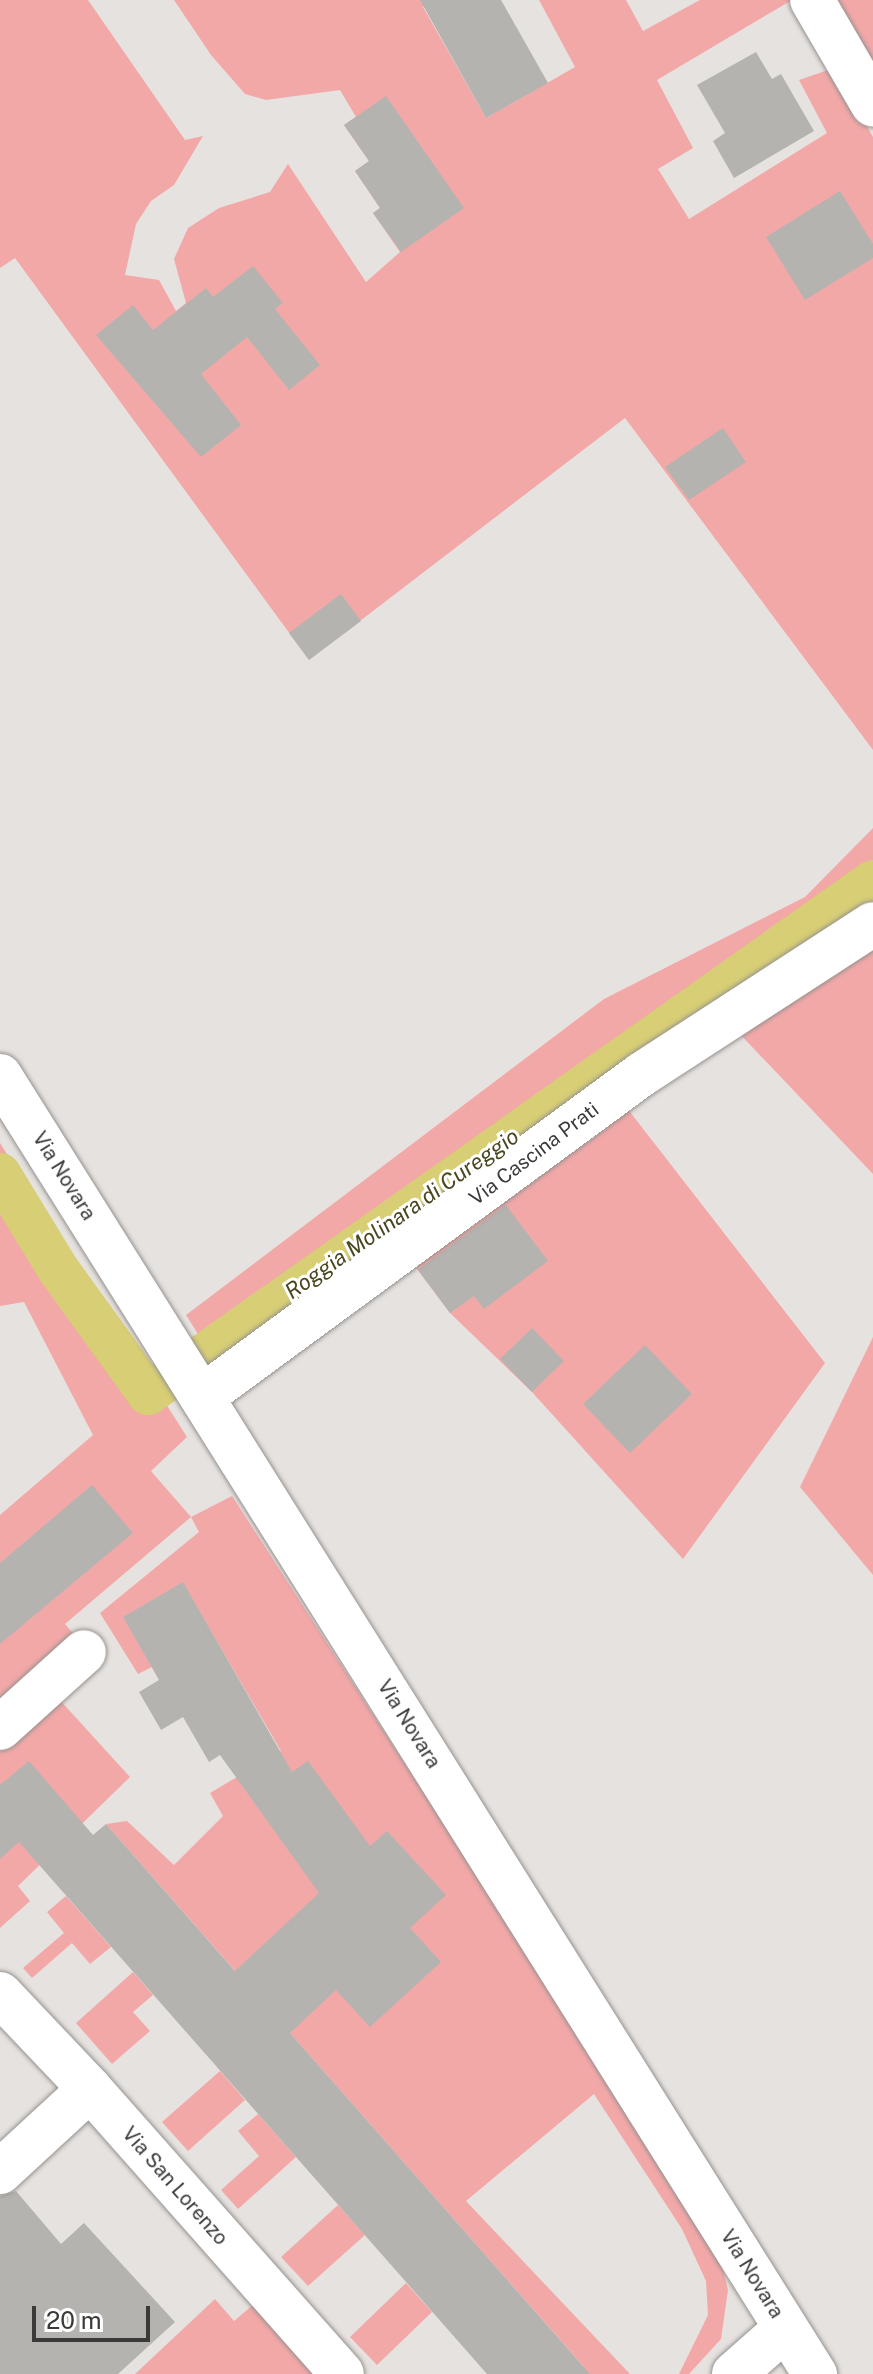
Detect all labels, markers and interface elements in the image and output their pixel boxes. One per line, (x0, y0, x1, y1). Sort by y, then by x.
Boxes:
street label: Via Cascina Prati (465, 1098, 603, 1210)
water label: Roggia Molinara di Cureggio (280, 1123, 524, 1305)
street label: Via Novara (27, 1127, 101, 1225)
street label: Via Novara (372, 1675, 446, 1773)
street label: Via San Lorenzo (117, 2122, 233, 2250)
street label: Via Novara (715, 2225, 789, 2323)
scale bar (36, 2290, 154, 2340)
text: 20 m (46, 2306, 102, 2334)

